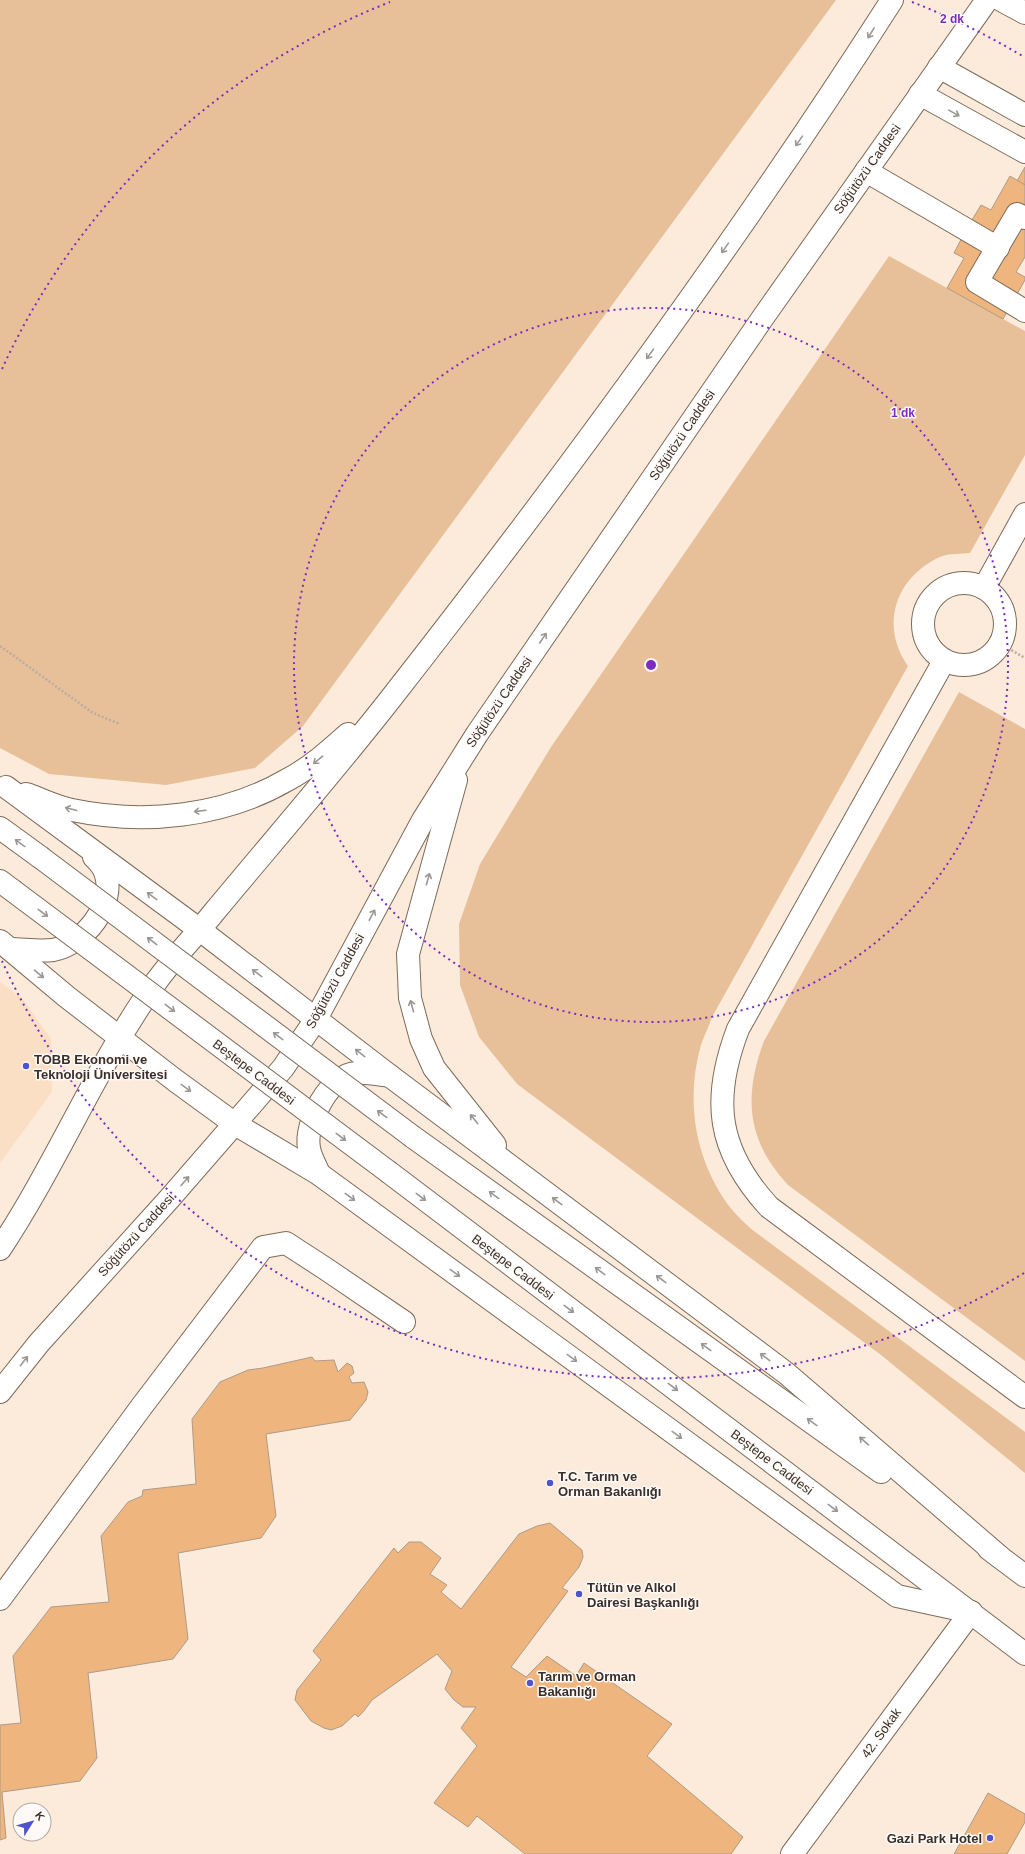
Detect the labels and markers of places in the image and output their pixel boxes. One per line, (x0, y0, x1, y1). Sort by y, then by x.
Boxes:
centre of rings (644, 658, 658, 672)
place label: TOBB Ekonomi ve Teknoloji Üniversitesi (34, 1052, 167, 1082)
marker: TOBB Ekonomi ve Teknoloji Üniversitesi (21, 1061, 31, 1071)
place label: T.C. Tarım ve Orman Bakanlığı (558, 1469, 661, 1499)
marker: T.C. Tarım ve Orman Bakanlığı (545, 1478, 555, 1488)
place label: Tütün ve Alkol Dairesi Başkanlığı (587, 1580, 699, 1610)
marker: Tütün ve Alkol Dairesi Başkanlığı (574, 1589, 584, 1599)
place label: Tarım ve Orman Bakanlığı (538, 1669, 636, 1699)
marker: Tarım ve Orman Bakanlığı (525, 1678, 535, 1688)
place label: Gazi Park Hotel (887, 1831, 982, 1846)
marker: Gazi Park Hotel (985, 1833, 995, 1843)

